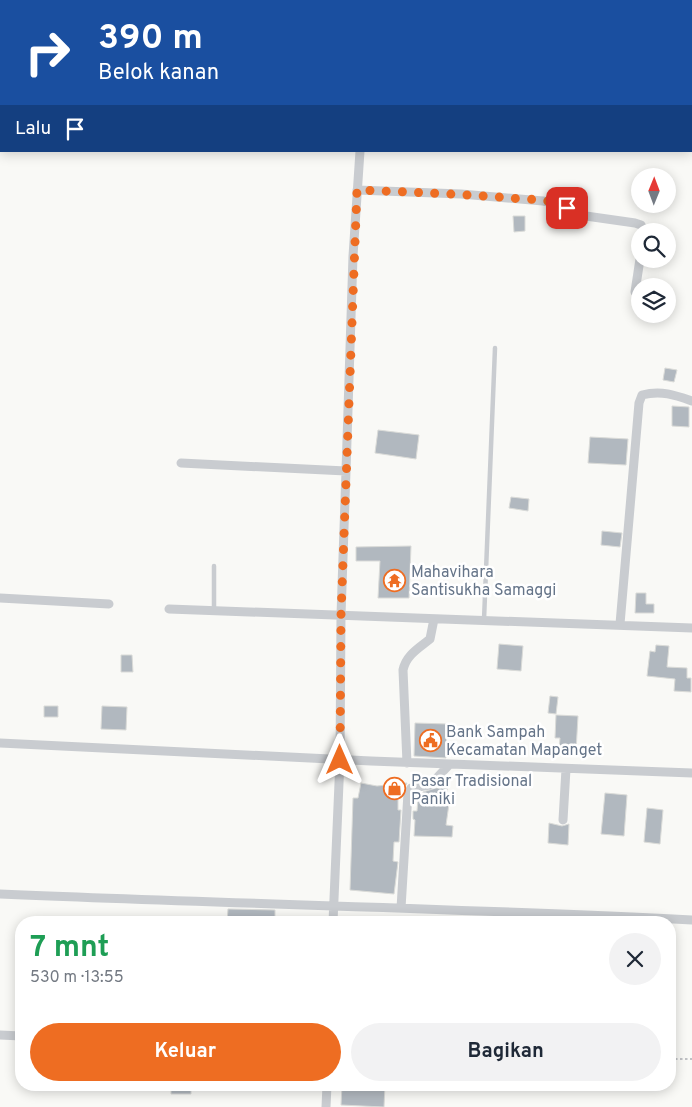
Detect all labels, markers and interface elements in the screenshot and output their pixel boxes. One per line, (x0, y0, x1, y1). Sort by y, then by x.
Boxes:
text: 390 m (98, 17, 203, 61)
icon: right (15, 20, 80, 85)
text: Belok kanan (98, 60, 219, 87)
icon: arrive (61, 115, 89, 143)
text: Lalu (15, 117, 51, 141)
north arrow (631, 168, 676, 212)
map controls (631, 168, 676, 323)
pin (546, 187, 588, 229)
icon: arrive (553, 194, 581, 222)
button: search (631, 223, 676, 268)
button: layers (631, 278, 676, 323)
place label: Mahavihara Santisukha Samaggi (411, 563, 556, 601)
temple icon: Mahavihara Santisukha Samaggi (383, 568, 407, 592)
place label: Bank Sampah Kecamatan Mapanget (446, 723, 602, 761)
public building icon: Bank Sampah Kecamatan Mapanget (418, 728, 442, 752)
position arrow (313, 733, 365, 785)
place label: Pasar Tradisional Paniki (411, 772, 532, 810)
shop icon: Pasar Tradisional Paniki (383, 777, 407, 801)
text: 7 mnt (30, 930, 109, 967)
button: close (609, 933, 661, 985)
text: 530 m · 13:55 (30, 968, 124, 988)
button: Keluar (30, 1023, 341, 1081)
button: Bagikan (351, 1023, 661, 1081)

